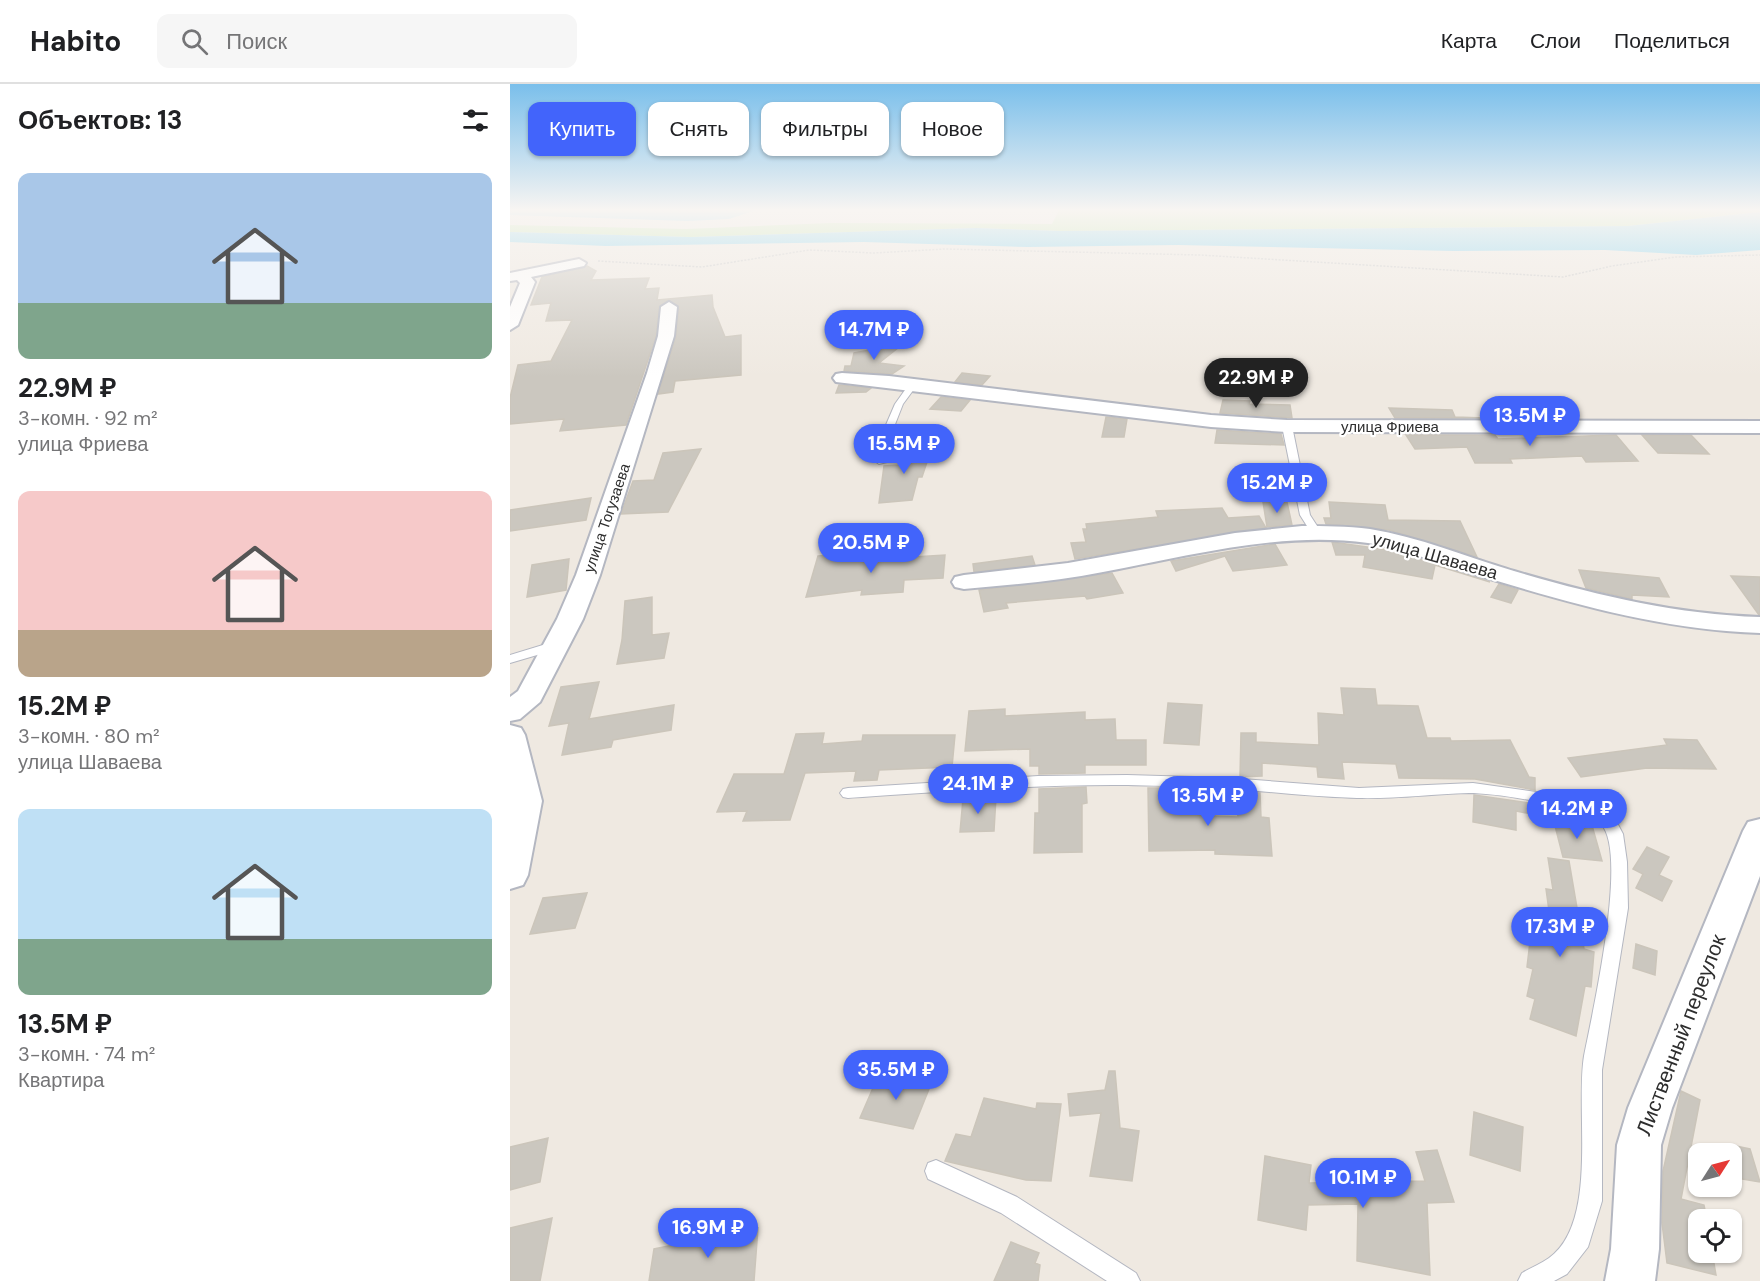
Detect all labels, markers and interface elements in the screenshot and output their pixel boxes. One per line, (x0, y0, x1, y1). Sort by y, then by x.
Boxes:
search box (157, 14, 577, 68)
text: Habito (30, 23, 121, 60)
icon: search (178, 25, 211, 58)
text: Поиск (226, 27, 287, 56)
text: Карта (1441, 27, 1497, 55)
text: Слои (1530, 27, 1581, 55)
text: Поделиться (1614, 27, 1730, 55)
chip: Купить (528, 102, 636, 156)
chip: Снять (648, 102, 749, 156)
chip: Фильтры (761, 102, 889, 156)
chip: Новое (901, 102, 1004, 156)
text: Объектов: 13 (18, 103, 182, 137)
icon: filters (459, 104, 492, 137)
icon: home (201, 212, 309, 320)
pin: 14.7M ₽ (819, 310, 929, 361)
text: 14.7M ₽ (839, 316, 909, 342)
pin: 22.9M ₽ (1201, 358, 1311, 409)
text: 22.9M ₽ (1218, 364, 1294, 390)
text: 22.9M ₽ (18, 371, 116, 405)
pin: 13.5M ₽ (1475, 396, 1585, 447)
text: 13.5M ₽ (1494, 402, 1566, 428)
text: 3-комн. · 92 m² (18, 405, 158, 431)
street label: улица Фриева (1341, 417, 1440, 437)
pin: 15.5M ₽ (849, 424, 959, 475)
text: 15.5M ₽ (868, 430, 940, 456)
text: улица Фриева (18, 431, 148, 457)
street label: улица Тогузаева (579, 460, 635, 575)
pin: 15.2M ₽ (1222, 463, 1332, 514)
text: 15.2M ₽ (1241, 469, 1313, 495)
pin: 20.5M ₽ (816, 523, 926, 574)
street label: улица Шаваева (1369, 527, 1502, 586)
text: 20.5M ₽ (832, 529, 910, 555)
icon: home (201, 530, 309, 638)
text: 15.2M ₽ (18, 689, 111, 723)
text: 3-комн. · 80 m² (18, 723, 160, 749)
text: улица Шаваева (18, 749, 162, 775)
pin: 24.1M ₽ (923, 764, 1033, 815)
text: 24.1M ₽ (942, 770, 1014, 796)
pin: 13.5M ₽ (1153, 776, 1263, 827)
text: 13.5M ₽ (1172, 782, 1244, 808)
pin: 14.2M ₽ (1522, 789, 1632, 840)
text: 14.2M ₽ (1541, 795, 1613, 821)
icon: home (201, 848, 309, 956)
pin: 17.3M ₽ (1505, 907, 1615, 958)
text: 17.3M ₽ (1525, 913, 1595, 939)
street label: Лиственный переулок (1630, 930, 1733, 1140)
text: 13.5M ₽ (18, 1007, 112, 1041)
text: 3-комн. · 74 m² (18, 1041, 155, 1067)
pin: 35.5M ₽ (841, 1050, 951, 1101)
text: 35.5M ₽ (857, 1056, 935, 1082)
text: Квартира (18, 1067, 104, 1093)
north arrow (1688, 1143, 1742, 1197)
map controls (1688, 1143, 1742, 1263)
pin: 10.1M ₽ (1308, 1158, 1418, 1209)
text: 10.1M ₽ (1329, 1164, 1397, 1190)
pin: 16.9M ₽ (653, 1208, 763, 1259)
button: locate (1688, 1209, 1742, 1263)
text: 16.9M ₽ (672, 1214, 744, 1240)

